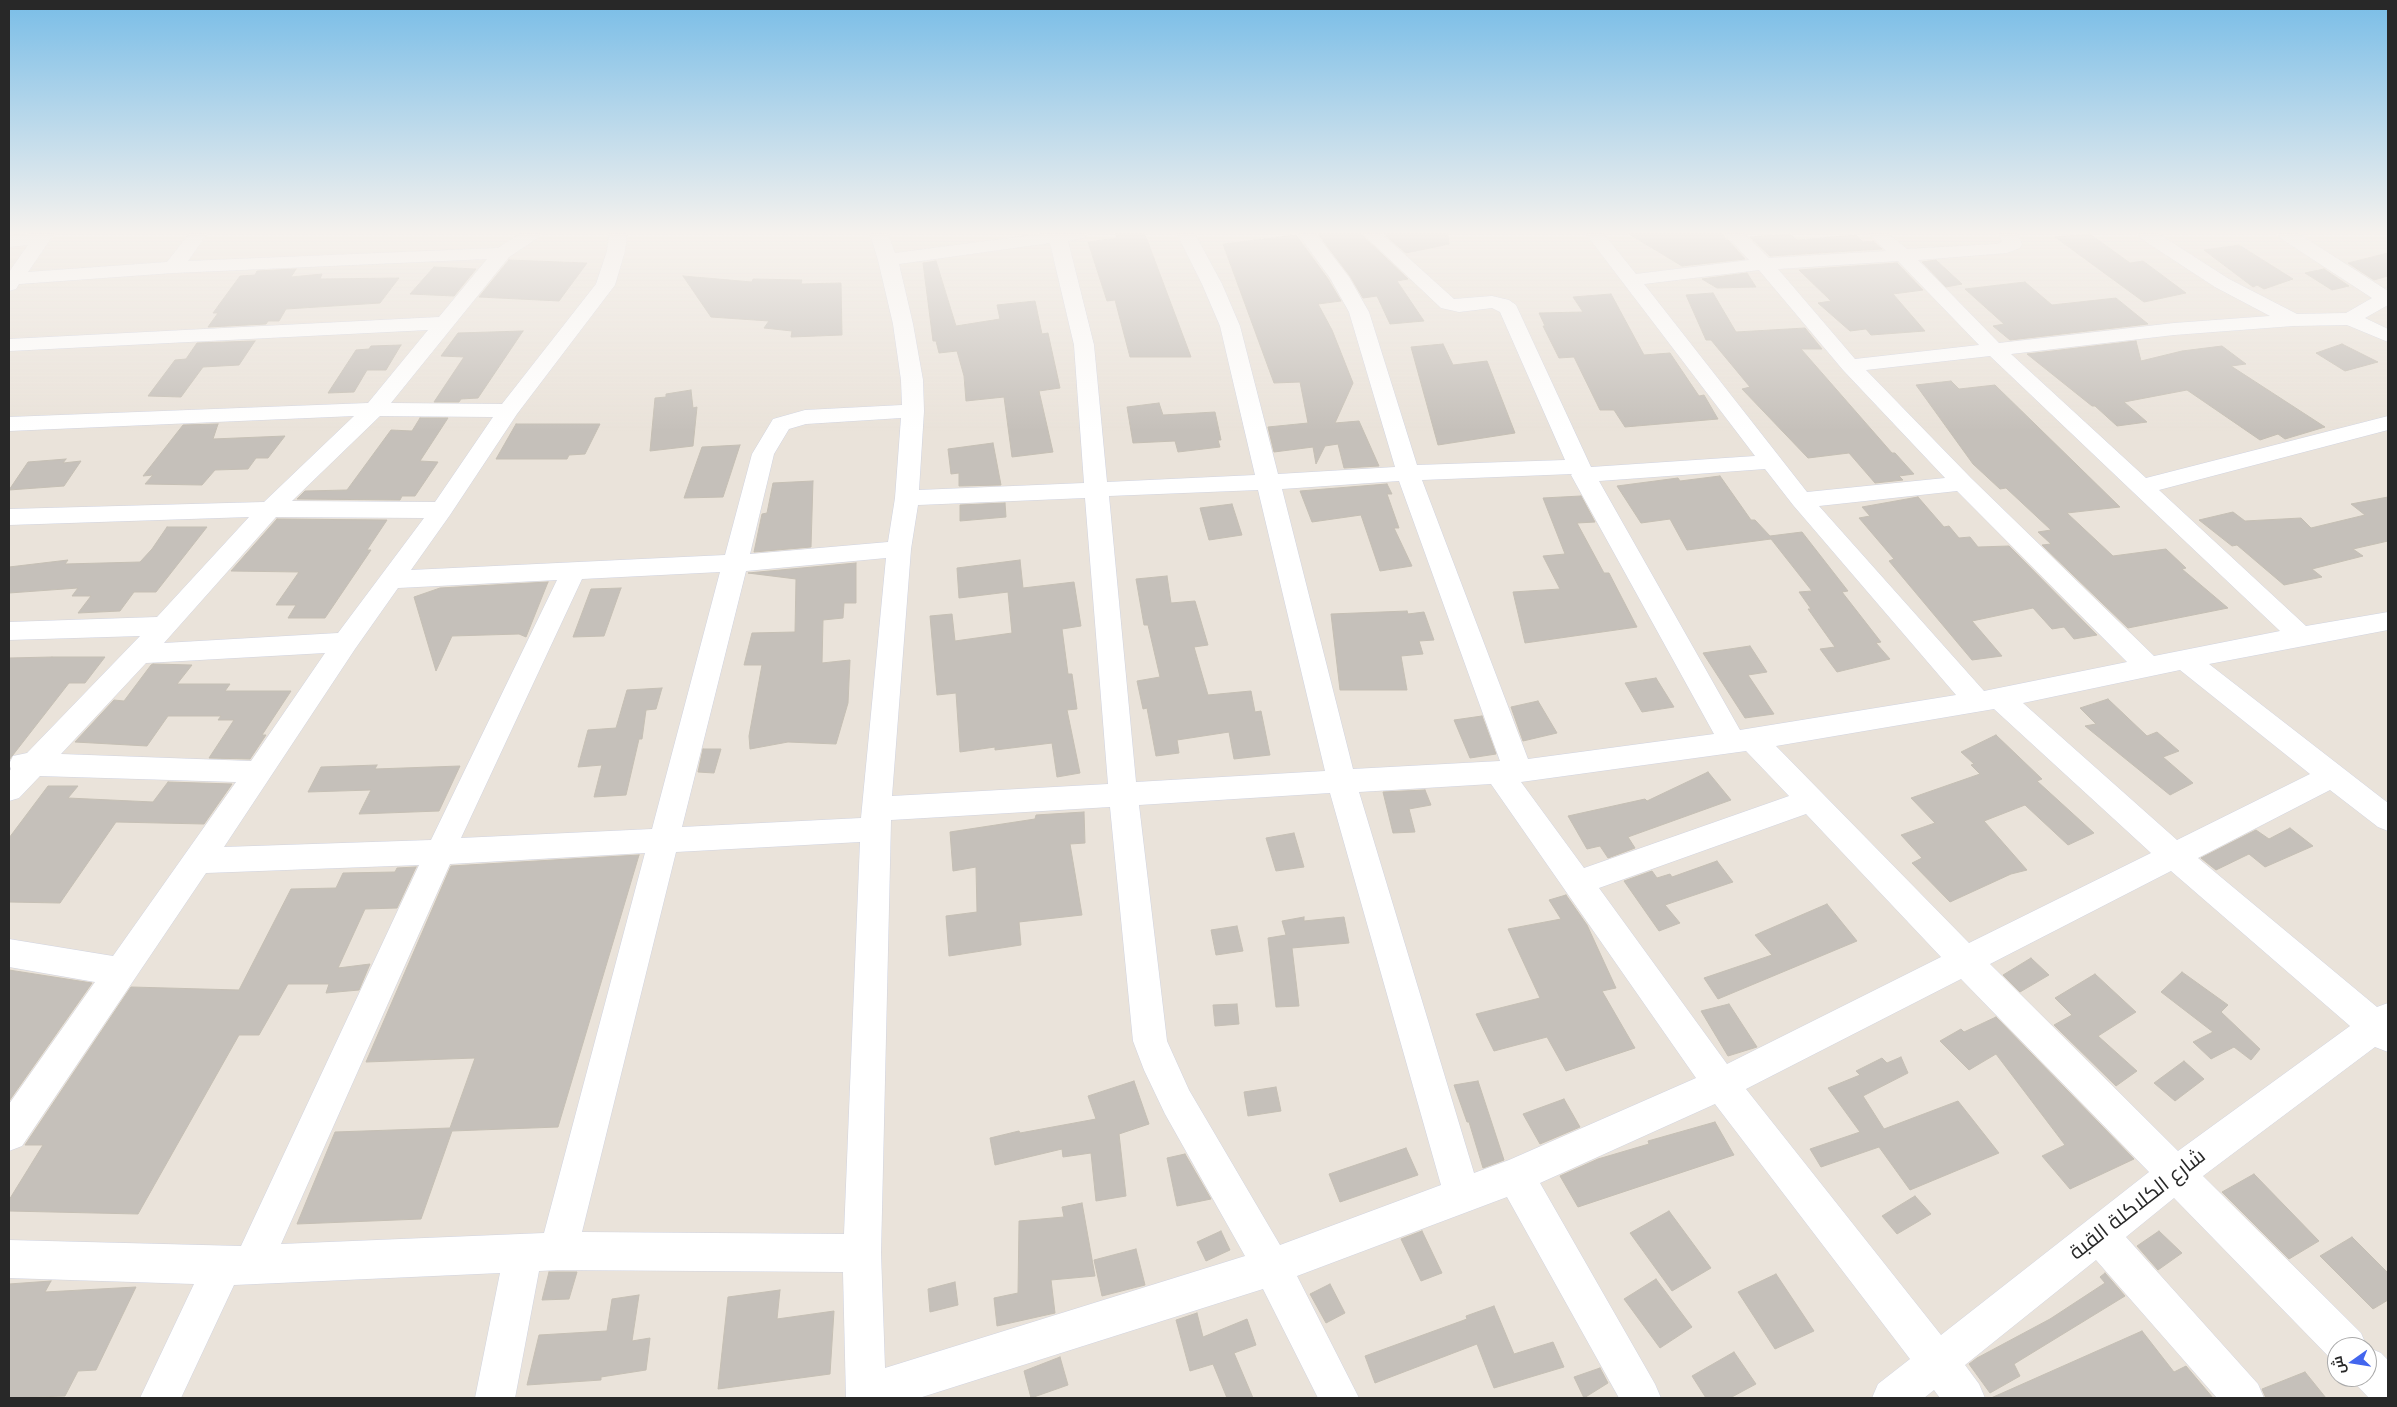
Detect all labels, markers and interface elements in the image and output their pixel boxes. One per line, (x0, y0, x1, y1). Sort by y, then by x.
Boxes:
street label: شارع الكلاكلة القبة (2065, 1144, 2211, 1266)
north arrow (2327, 1337, 2377, 1387)
text: ش (2328, 1354, 2349, 1376)

